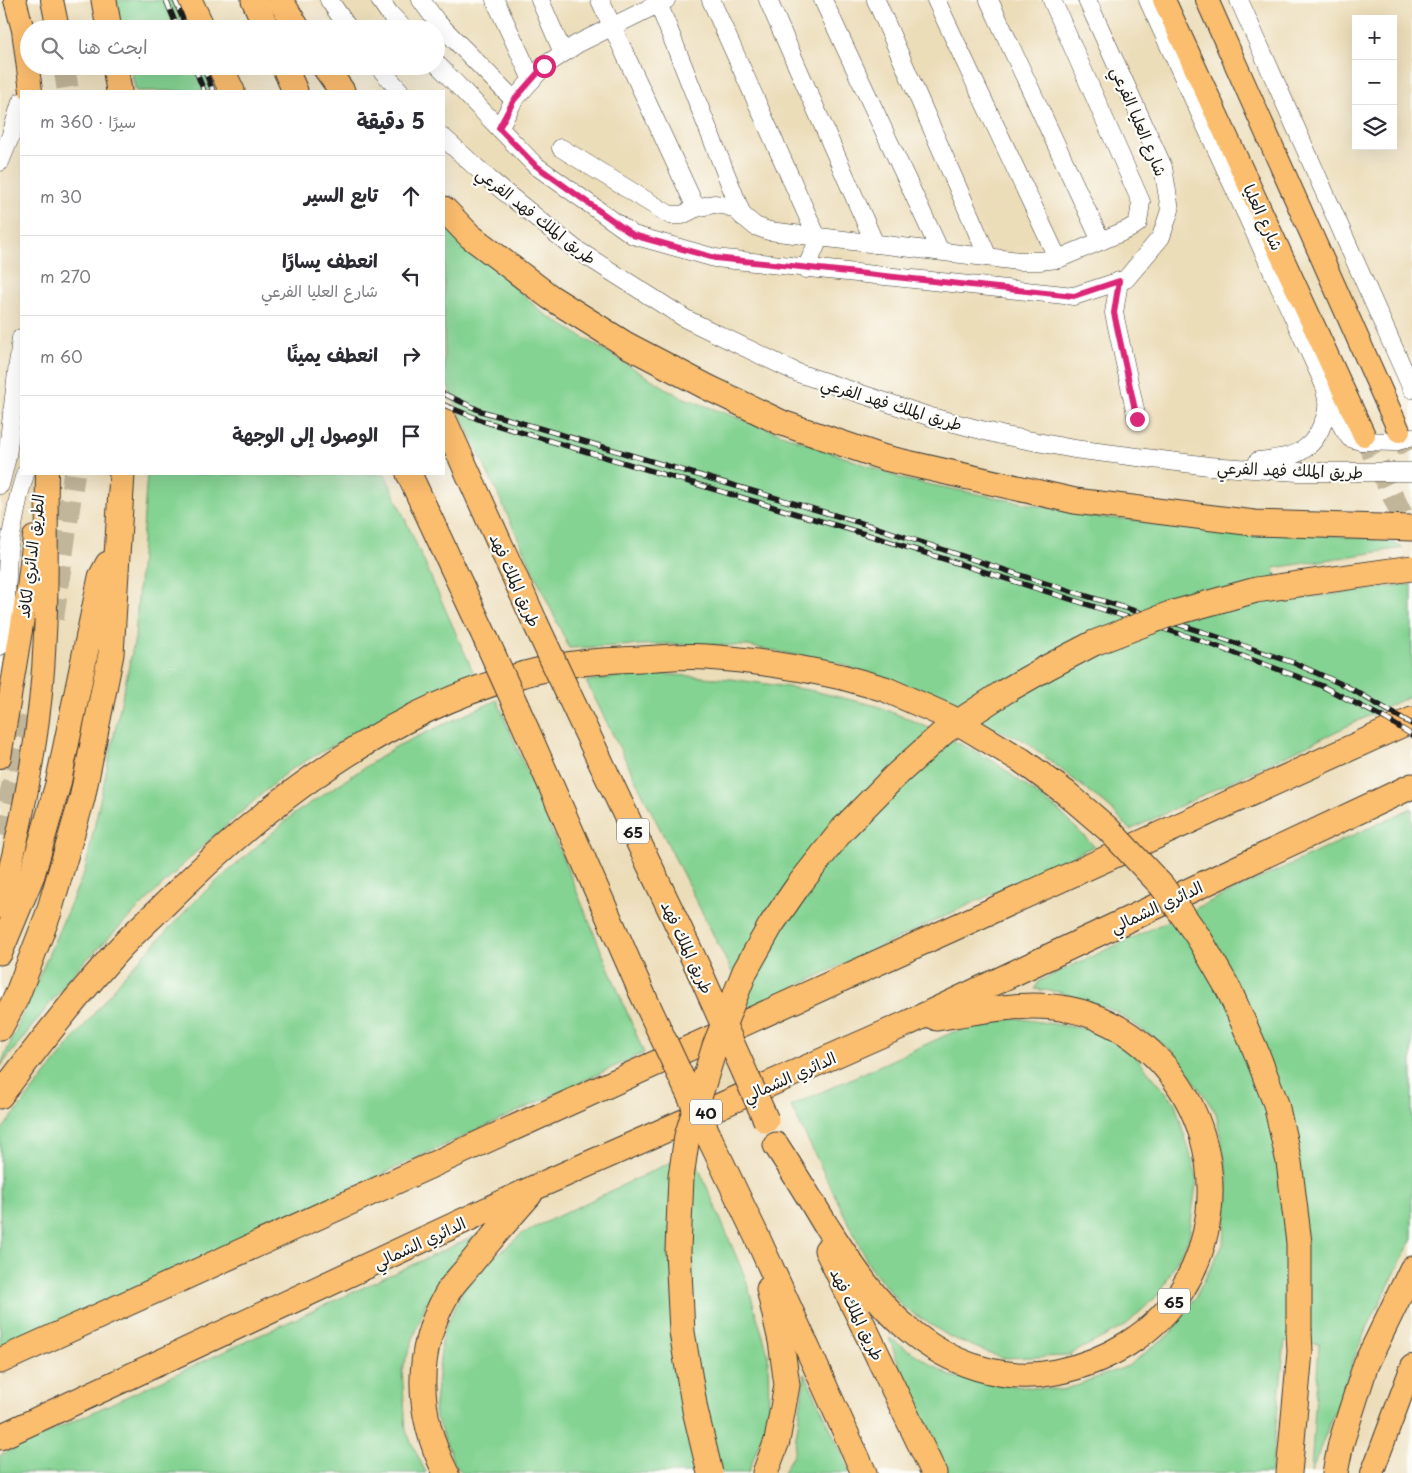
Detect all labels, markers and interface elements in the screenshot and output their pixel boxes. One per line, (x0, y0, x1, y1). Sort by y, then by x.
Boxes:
map controls (1352, 15, 1397, 150)
button: + (1352, 15, 1397, 60)
search box (20, 20, 445, 75)
text: ابحث هنا (78, 32, 148, 60)
icon: search (38, 34, 66, 62)
route start (533, 55, 556, 78)
button: − (1352, 60, 1397, 105)
street label: شارع العليا الفرعي (1102, 62, 1174, 181)
text: 5 دقيقة (356, 104, 425, 136)
button: layers (1352, 105, 1397, 150)
text: سيرًا · 360 m (40, 109, 136, 133)
street label: طريق الملك فهد الفرعي (469, 160, 602, 273)
text: تابع السير (304, 180, 378, 208)
street label: شارع العليا (1237, 180, 1290, 255)
icon: ahead (397, 182, 425, 210)
text: 30 m (40, 184, 82, 208)
text: انعطف يسارًا (282, 246, 378, 274)
icon: left (397, 262, 425, 290)
text: 270 m (40, 264, 91, 288)
text: شارع العليا الفرعي (261, 278, 378, 302)
text: انعطف يمينًا (287, 340, 378, 368)
icon: right (397, 342, 425, 370)
text: 60 m (40, 344, 83, 368)
street label: طريق الملك فهد الفرعي (817, 370, 965, 440)
route end (1126, 408, 1149, 431)
text: الوصول إلى الوجهة (232, 420, 378, 448)
icon: arrive (397, 422, 425, 450)
street label: طريق الملك فهد الفرعي (1216, 454, 1364, 488)
street label: الطريق الدائري لكافد (10, 493, 51, 620)
street label: طريق الملك فهد (485, 529, 547, 631)
road number: 65 (617, 818, 649, 844)
street label: الدائري الشمالي (1106, 874, 1208, 942)
street label: طريق الملك فهد (656, 897, 720, 997)
street label: الدائري الشمالي (739, 1045, 841, 1111)
road number: 40 (690, 1100, 722, 1124)
street label: الدائري الشمالي (369, 1210, 471, 1278)
street label: طريق الملك فهد (825, 1264, 891, 1364)
road number: 65 (1158, 1288, 1190, 1314)

